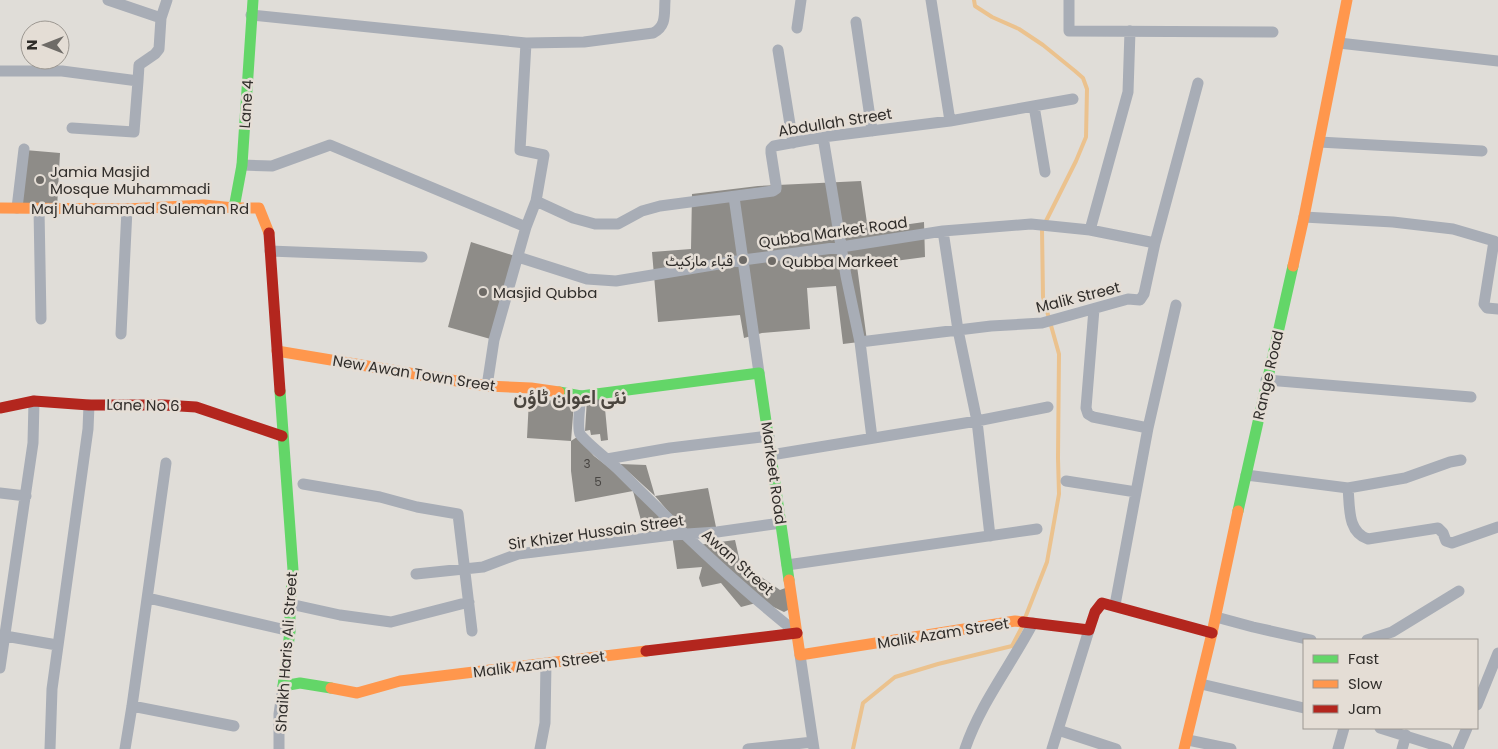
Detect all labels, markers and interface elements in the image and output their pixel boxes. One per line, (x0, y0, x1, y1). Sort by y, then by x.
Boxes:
north arrow (20, 20, 70, 70)
text: N (22, 40, 42, 50)
street label: Lane 4 (234, 79, 258, 129)
street label: Abdullah Street (777, 103, 893, 141)
place label: Jamia Masjid Mosque Muhammadi (50, 161, 211, 199)
marker: Jamia Masjid Mosque Muhammadi (34, 174, 46, 186)
street label: Maj Muhammad Suleman Rd (31, 198, 249, 219)
street label: Qubba Market Road (757, 211, 909, 253)
place label: قباء مارکیٹ (665, 250, 733, 271)
place label: Qubba Markeet (782, 251, 898, 272)
marker: قباء مارکیٹ (737, 254, 749, 266)
marker: Qubba Markeet (766, 255, 778, 267)
street label: Malik Street (1034, 276, 1122, 318)
place label: Masjid Qubba (493, 282, 597, 303)
marker: Masjid Qubba (477, 286, 489, 298)
street label: Range Road (1247, 328, 1289, 422)
street label: New Awan Town Sreet (331, 350, 497, 396)
district label: نئی اعوان ٹاؤن (513, 383, 627, 411)
street label: Lane No 6 (106, 394, 180, 416)
street label: Markeet Road (756, 420, 792, 526)
house number: 3 (583, 455, 591, 472)
house number: 5 (594, 473, 602, 490)
street label: Sir Khizer Hussain Street (507, 509, 685, 555)
street label: Awan Street (698, 524, 778, 600)
street label: Shaikh Haris Ali Street (270, 571, 302, 733)
street label: Malik Azam Street (876, 612, 1010, 654)
legend (1303, 639, 1478, 729)
street label: Malik Azam Street (472, 645, 606, 683)
text: Fast (1348, 648, 1379, 669)
text: Slow (1348, 673, 1383, 694)
text: Jam (1348, 698, 1382, 719)

